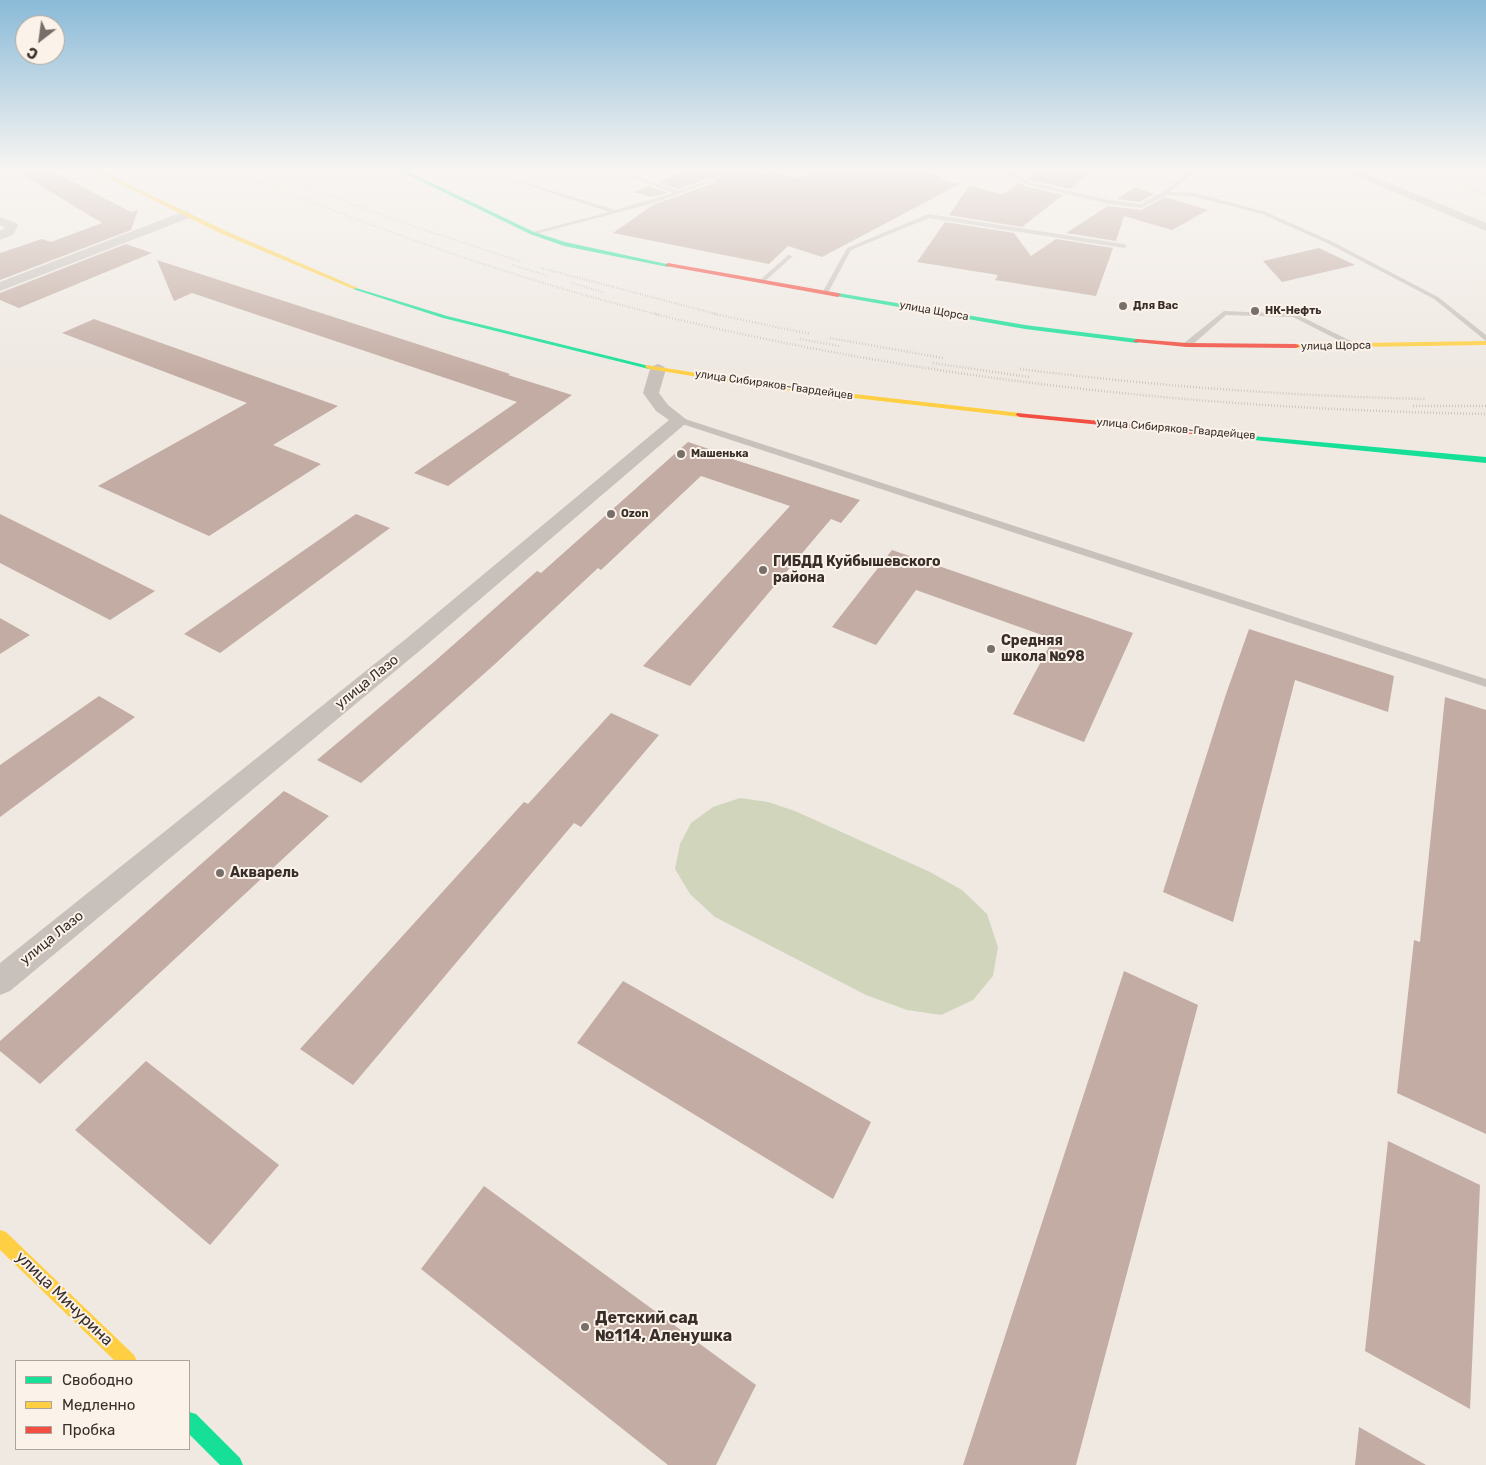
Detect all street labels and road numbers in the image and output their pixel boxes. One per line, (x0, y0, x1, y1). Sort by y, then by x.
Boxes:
street label: улица Щорса (898, 298, 970, 324)
street label: улица Щорса (1301, 339, 1371, 353)
street label: улица Сибиряков-Гвардейцев (694, 367, 854, 403)
street label: улица Сибиряков-Гвардейцев (1096, 415, 1256, 443)
street label: улица Лазо (332, 651, 402, 713)
street label: улица Лазо (17, 907, 87, 969)
street label: улица Мичурина (11, 1248, 117, 1350)

